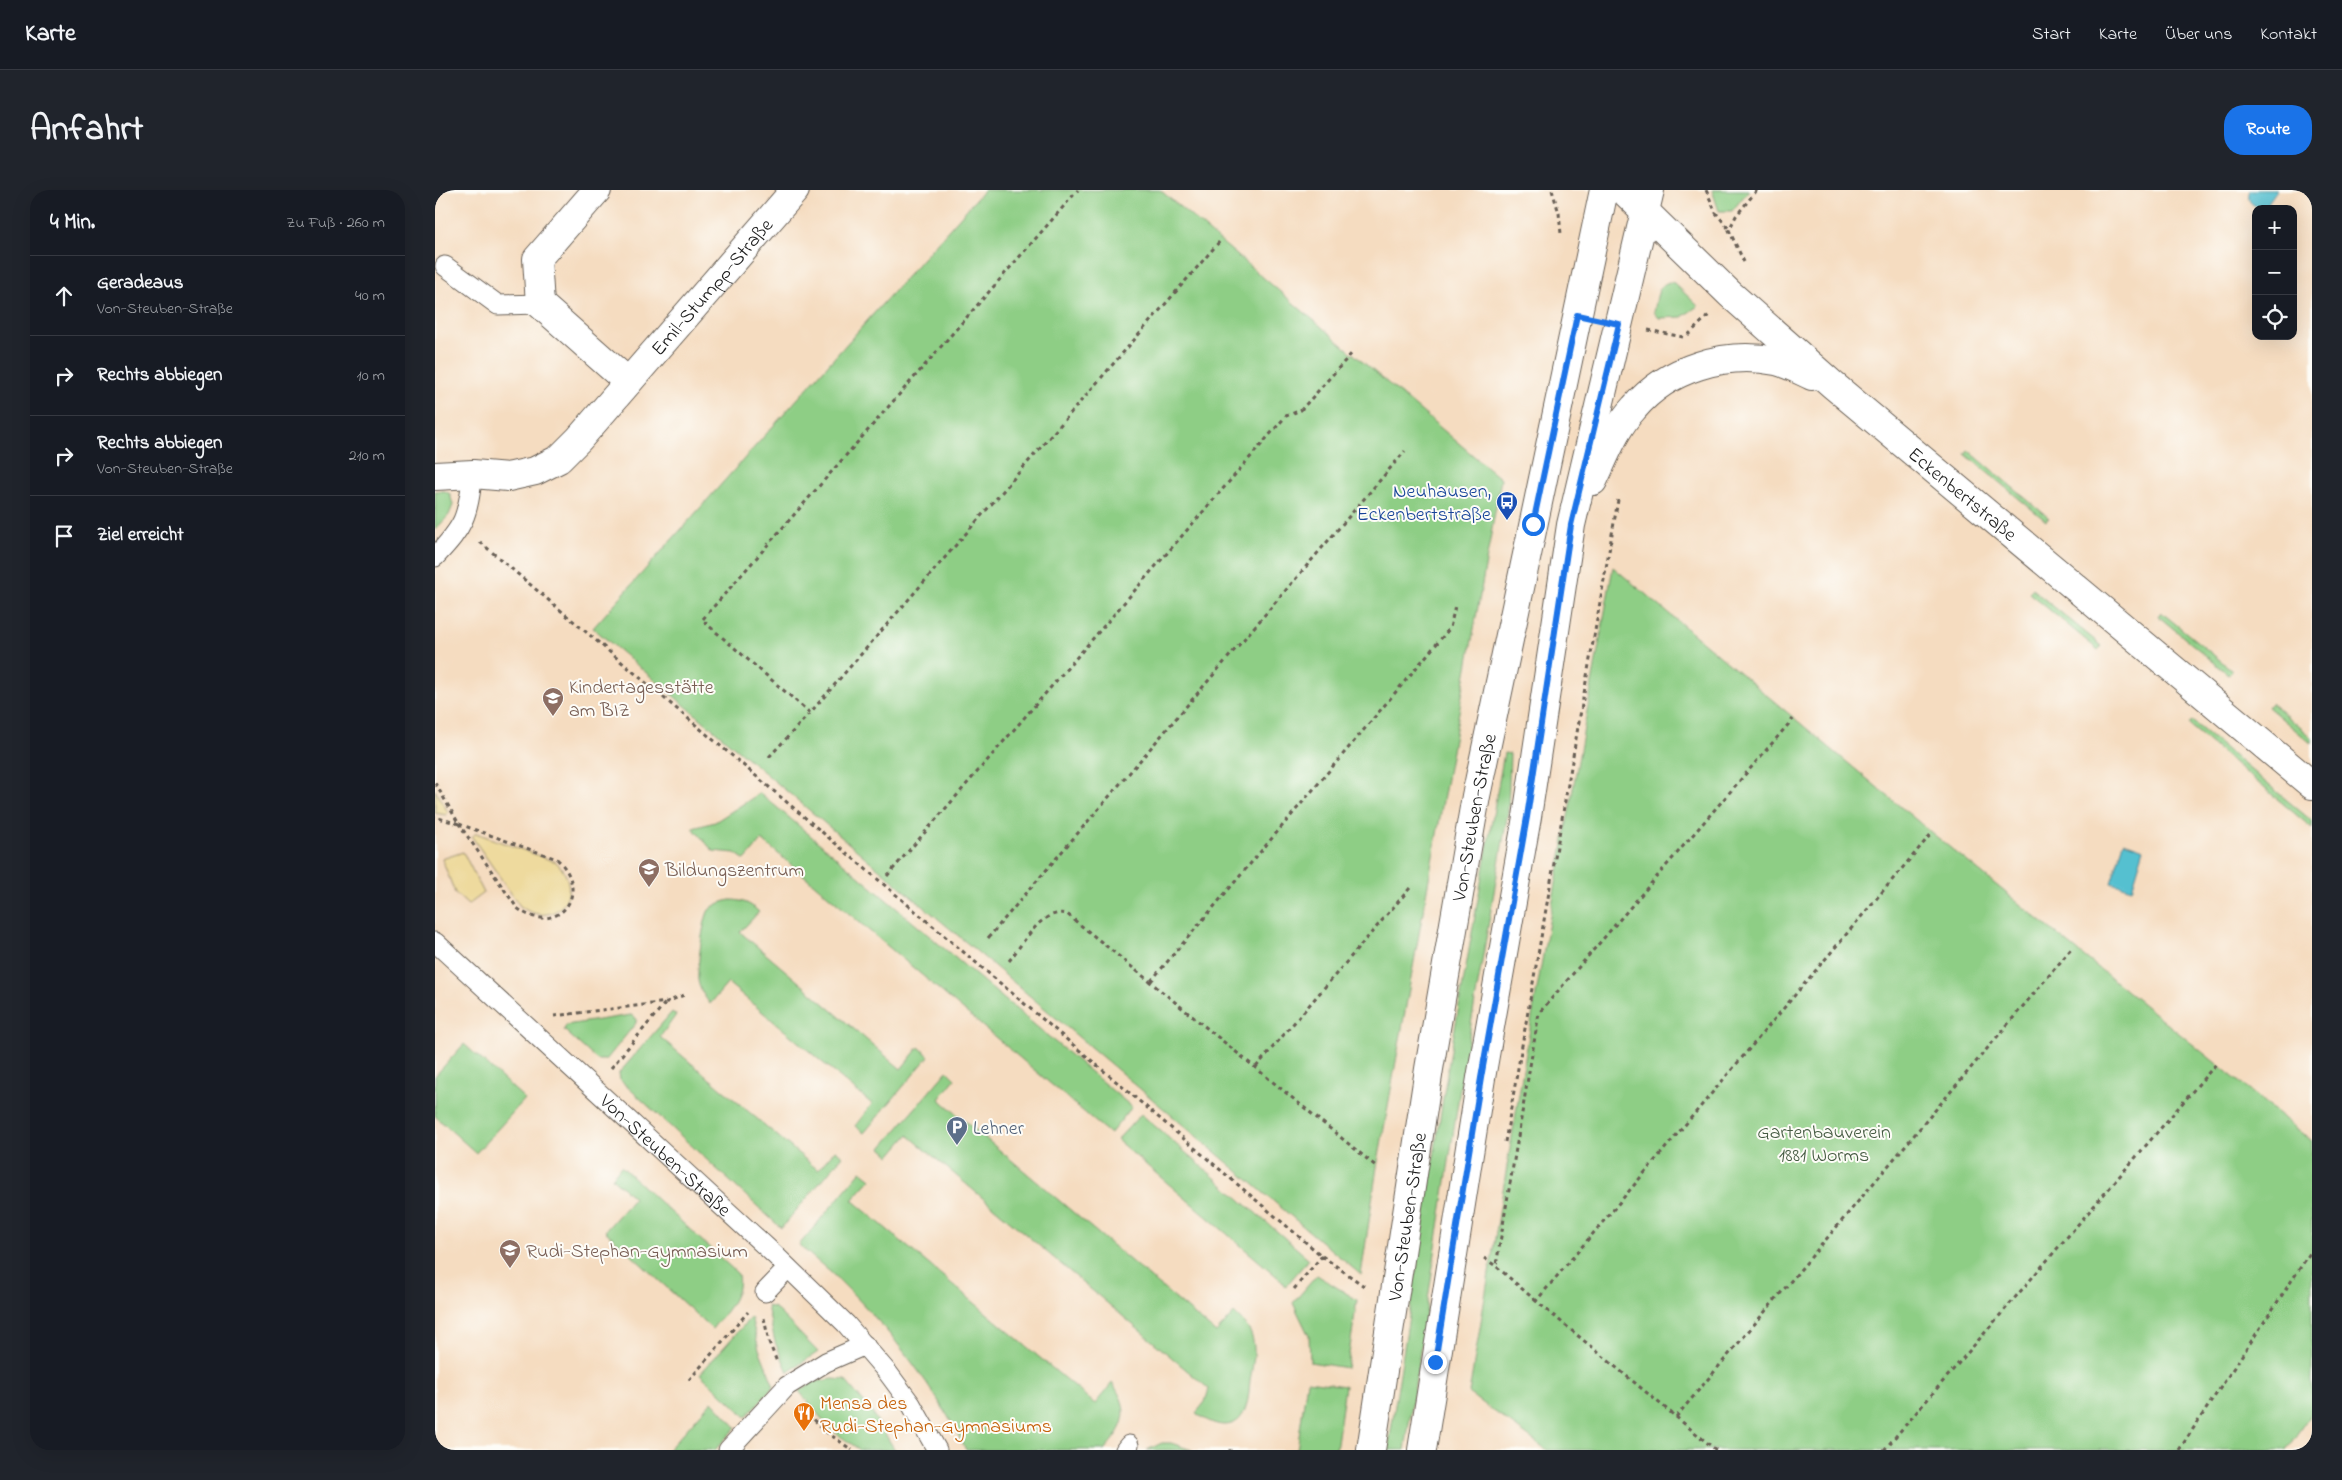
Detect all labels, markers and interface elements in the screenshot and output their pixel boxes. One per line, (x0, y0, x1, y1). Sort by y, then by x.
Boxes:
text: Karte (25, 17, 76, 52)
text: Start (2032, 22, 2071, 48)
text: Karte (2099, 22, 2137, 48)
text: Über uns (2165, 22, 2232, 48)
text: Kontakt (2260, 22, 2317, 48)
text: Anfahrt (30, 105, 143, 156)
button: Route (2224, 105, 2312, 155)
map controls (2252, 205, 2297, 340)
button: + (2252, 205, 2297, 250)
text: 4 Min. (50, 208, 95, 238)
text: Zu Fuß · 260 m (286, 211, 385, 235)
street label: Emil-Stumpp-Straße (645, 213, 781, 363)
button: − (2252, 250, 2297, 295)
text: Geradeaus (97, 270, 184, 297)
icon: ahead (50, 282, 78, 310)
text: 40 m (355, 284, 385, 308)
button: locate (2252, 295, 2297, 340)
text: Von-Steuben-Straße (97, 297, 233, 321)
icon: right (50, 362, 78, 390)
text: Rechts abbiegen (97, 362, 222, 389)
text: 10 m (357, 364, 385, 388)
text: Rechts abbiegen (97, 430, 222, 457)
street label: Eckenbertstraße (1900, 441, 2022, 550)
icon: right (50, 442, 78, 470)
text: 210 m (349, 444, 385, 468)
text: Von-Steuben-Straße (97, 457, 233, 481)
place label: Neuhausen, Eckenbertstraße (1357, 478, 1491, 530)
bus stop icon: Neuhausen, Eckenbertstraße (1495, 490, 1519, 521)
route start (1522, 513, 1545, 536)
icon: arrive (50, 522, 78, 550)
text: Ziel erreicht (97, 522, 184, 549)
place label: Kindertagesstätte am BIZ (569, 674, 714, 726)
school or university icon: Kindertagesstätte am BIZ (541, 686, 565, 717)
street label: Von-Steuben-Straße (1446, 731, 1506, 905)
school or university icon: Bildungszentrum (637, 857, 661, 888)
place label: Bildungszentrum (664, 857, 804, 887)
street label: Von-Steuben-Straße (591, 1088, 737, 1225)
parking icon: Lehner (945, 1115, 969, 1146)
place label: Lehner (973, 1115, 1025, 1144)
park label: Gartenbauverein 1881 Worms (1757, 1119, 1891, 1171)
street label: Von-Steuben-Straße (1382, 1131, 1436, 1304)
school or university icon: Rudi-Stephan-Gymnasium (498, 1238, 522, 1269)
place label: Rudi-Stephan-Gymnasium (526, 1238, 748, 1267)
route end (1424, 1351, 1447, 1374)
place label: Mensa des Rudi-Stephan-Gymnasiums (820, 1390, 1052, 1442)
restaurant icon: Mensa des Rudi-Stephan-Gymnasiums (792, 1401, 816, 1432)

